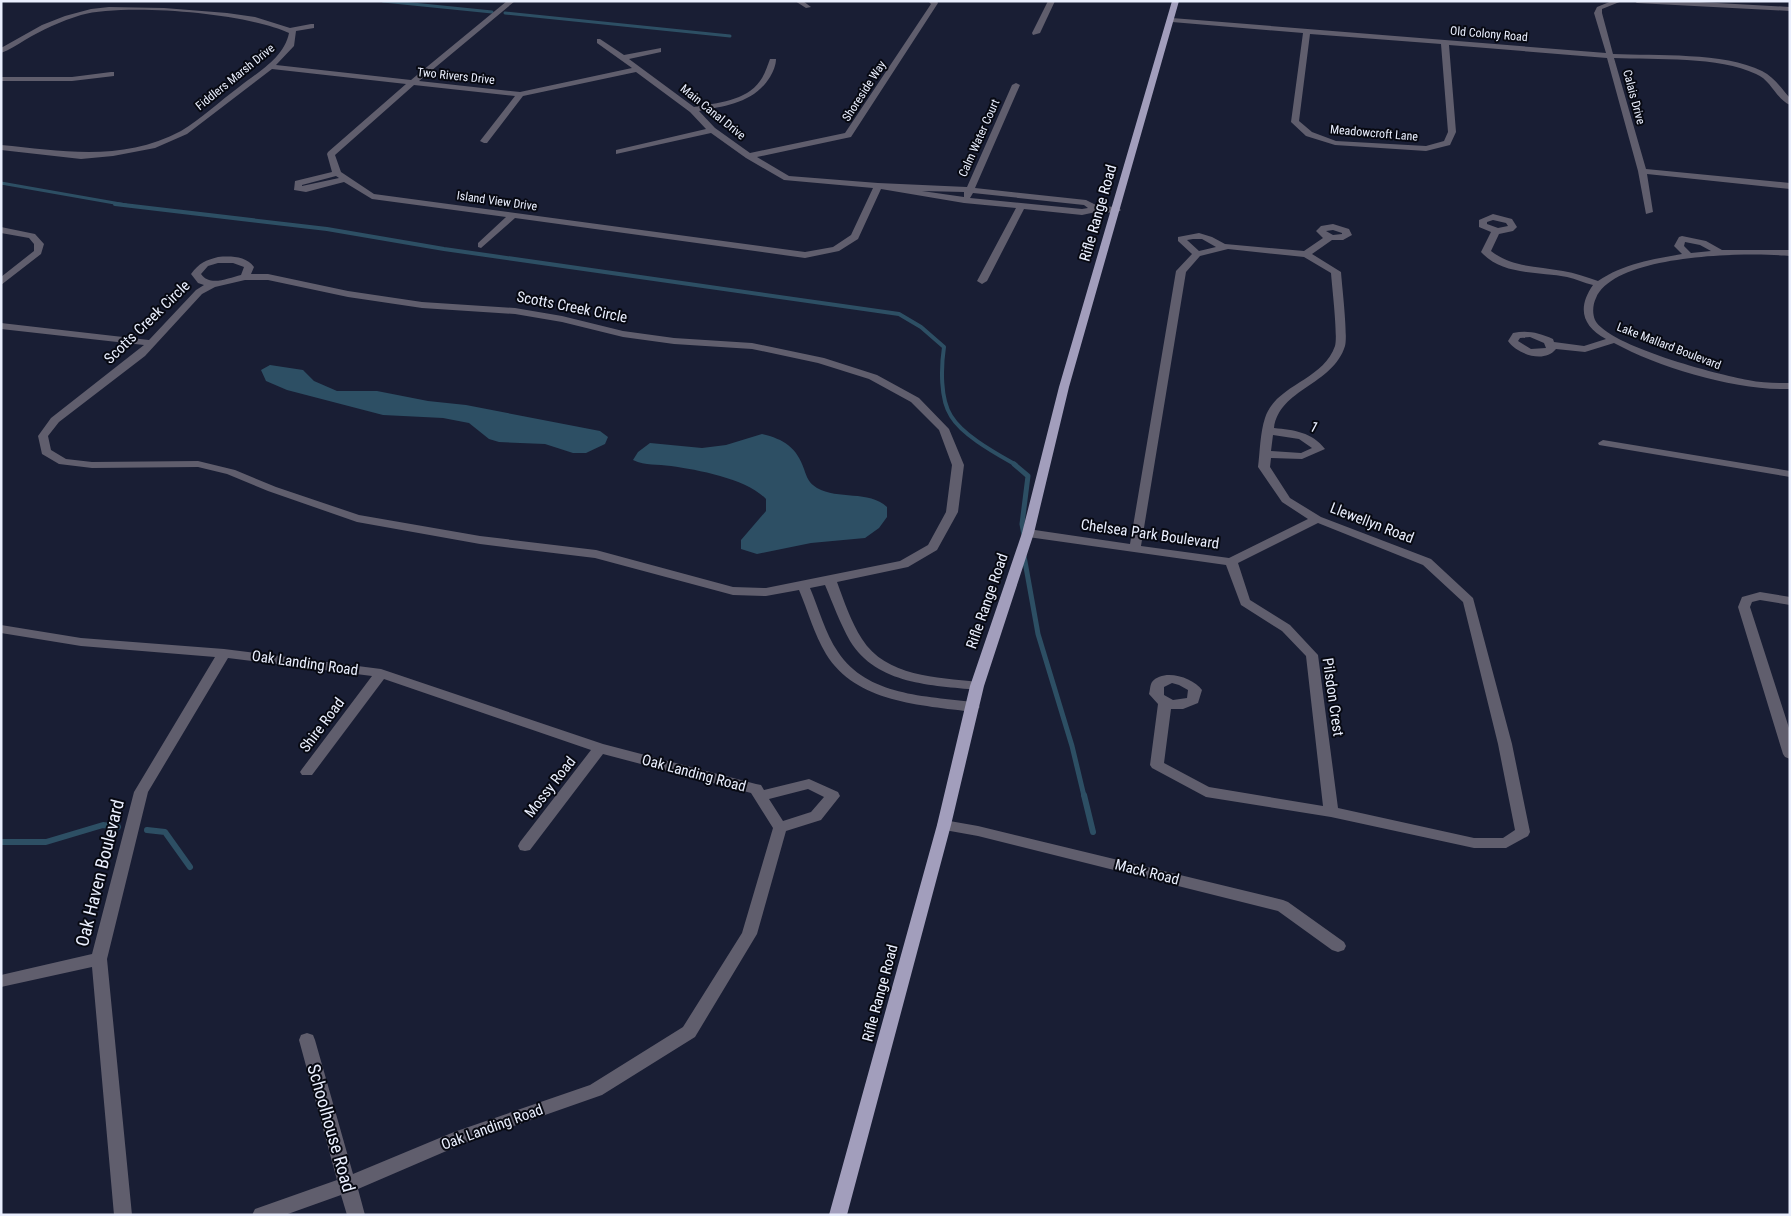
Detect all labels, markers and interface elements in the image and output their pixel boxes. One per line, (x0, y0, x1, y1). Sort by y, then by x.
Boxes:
street label: Old Colony Road (1450, 24, 1528, 44)
street label: Fiddlers Marsh Drive (193, 41, 277, 113)
street label: Shoreside Way (839, 58, 889, 124)
street label: Two Rivers Drive (416, 65, 496, 87)
street label: Calais Drive (1620, 68, 1648, 126)
street label: Main Canal Drive (678, 81, 749, 143)
street label: Calm Water Court (956, 97, 1003, 179)
street label: Meadowcroft Lane (1329, 122, 1419, 144)
street label: Rifle Range Road (1076, 163, 1120, 263)
street label: Island View Drive (456, 188, 538, 214)
street label: Scotts Creek Circle (100, 276, 194, 368)
street label: Scotts Creek Circle (515, 287, 629, 327)
street label: Lake Mallard Boulevard (1615, 320, 1723, 372)
street label: 1 (1307, 417, 1321, 437)
street label: Llewellyn Road (1328, 499, 1416, 547)
street label: Chelsea Park Boulevard (1080, 515, 1220, 553)
street label: Rifle Range Road (962, 551, 1012, 651)
street label: Oak Landing Road (251, 647, 359, 679)
street label: Pilsdon Crest (1319, 657, 1347, 737)
street label: Shire Road (296, 694, 348, 756)
street label: Oak Landing Road (640, 750, 748, 796)
street label: Mossy Road (521, 753, 579, 821)
street label: Oak Haven Boulevard (71, 797, 128, 949)
street label: Mack Road (1113, 855, 1181, 889)
street label: Rifle Range Road (858, 942, 902, 1044)
street label: Schoolhouse Road (303, 1062, 360, 1194)
street label: Oak Landing Road (439, 1100, 545, 1154)

